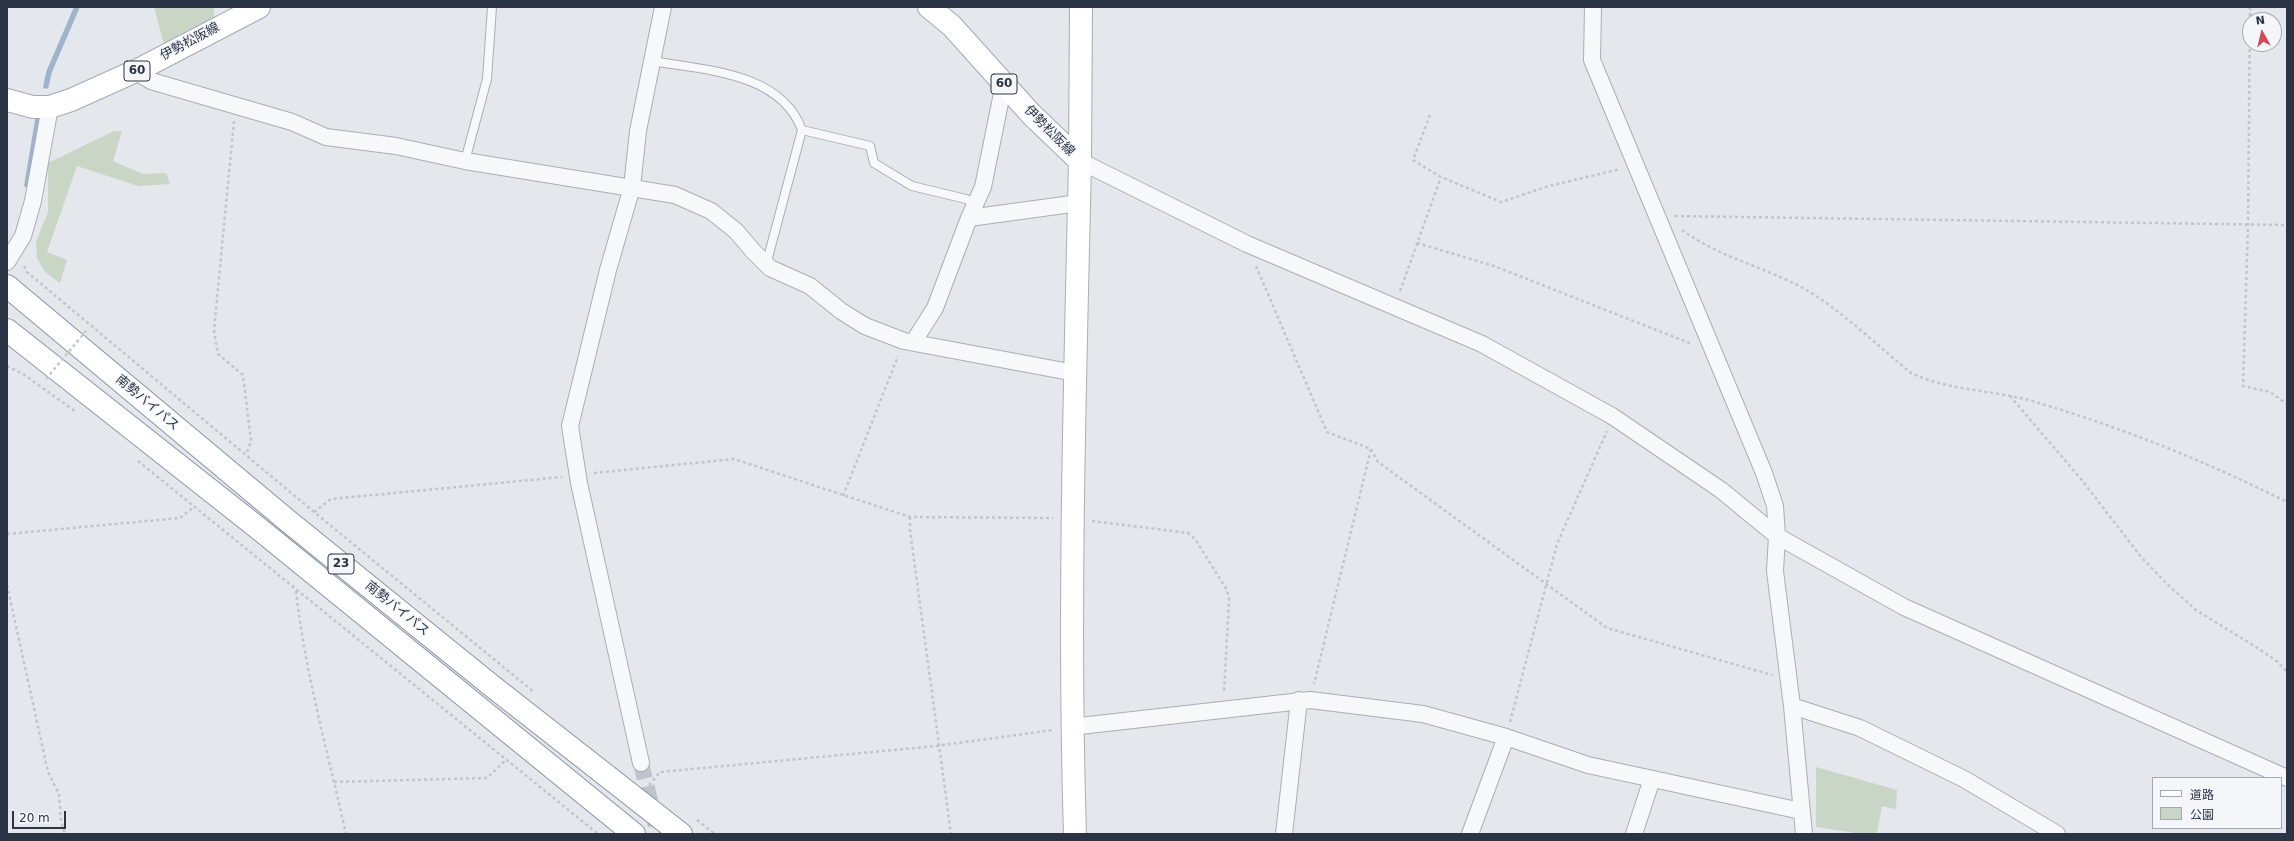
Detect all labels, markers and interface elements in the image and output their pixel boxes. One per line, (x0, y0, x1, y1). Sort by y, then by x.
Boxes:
north arrow (2242, 12, 2282, 52)
text: N (2255, 14, 2266, 28)
street label: 伊勢松阪線 (158, 20, 222, 64)
road number: 60 (124, 61, 150, 81)
road number: 60 (991, 74, 1017, 94)
street label: 伊勢松阪線 (1021, 103, 1077, 159)
street label: 南勢バイパス (112, 372, 182, 434)
road number: 23 (328, 554, 354, 574)
street label: 南勢バイパス (362, 578, 432, 640)
legend (2152, 777, 2282, 829)
text: 道路 (2190, 788, 2214, 802)
scale bar (14, 803, 68, 829)
text: 公園 (2190, 808, 2214, 822)
text: 20 m (19, 811, 50, 825)

